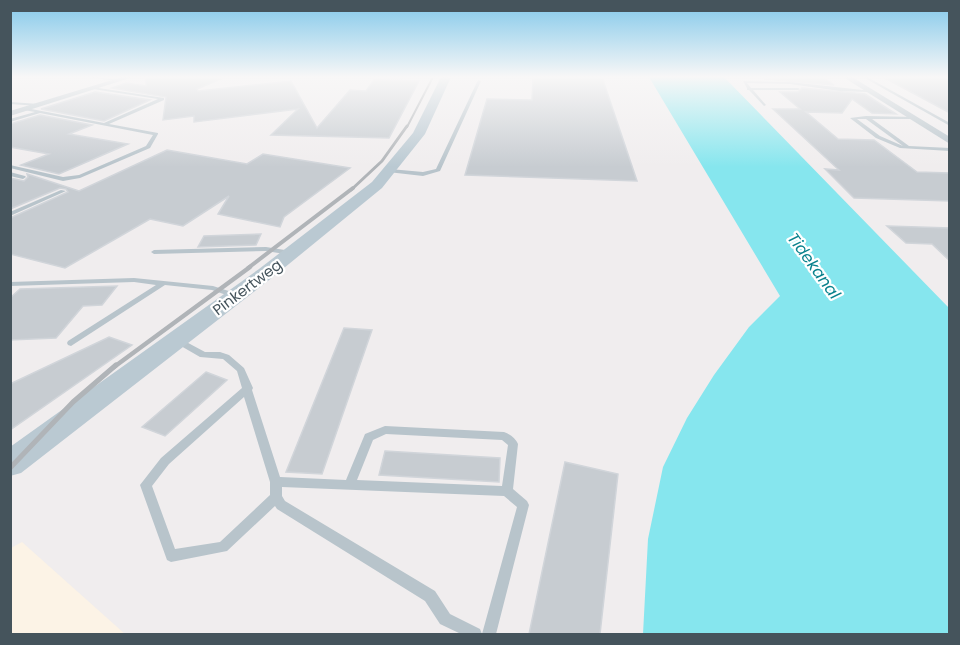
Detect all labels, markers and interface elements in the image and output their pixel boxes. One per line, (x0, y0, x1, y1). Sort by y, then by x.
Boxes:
water label: Tidekanal (782, 228, 846, 304)
street label: Pinkertweg (208, 254, 286, 320)

